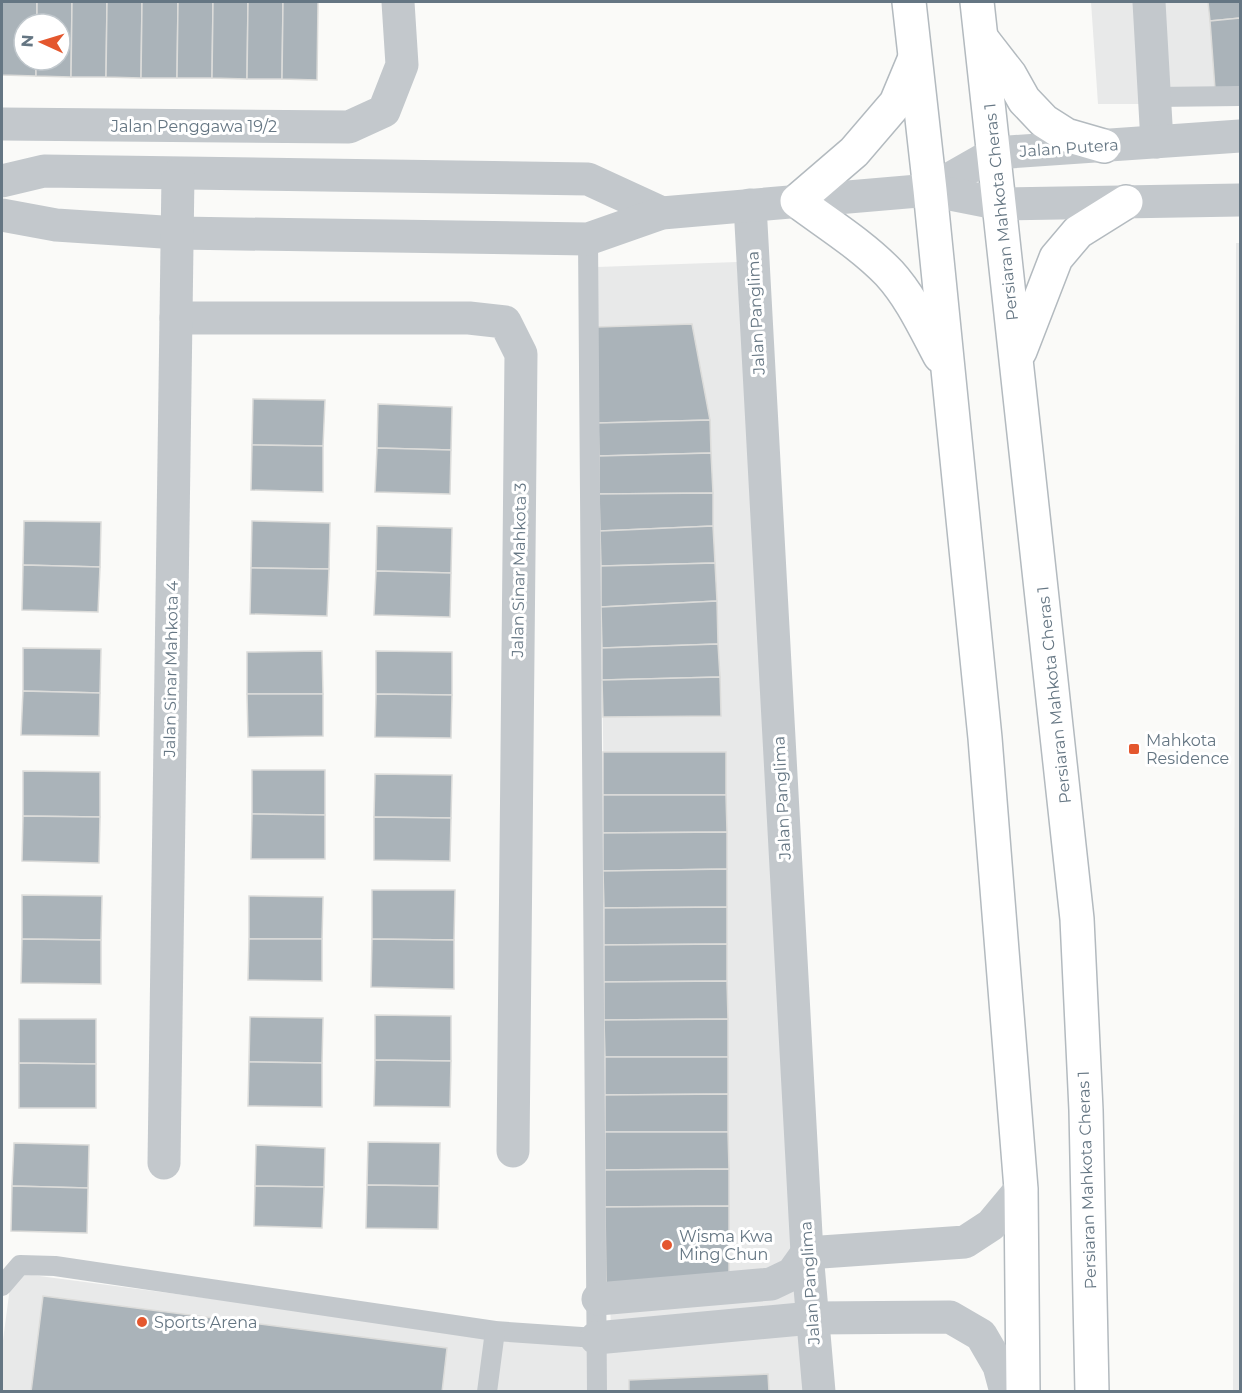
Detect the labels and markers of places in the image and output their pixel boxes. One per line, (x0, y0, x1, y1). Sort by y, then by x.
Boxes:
place label: Mahkota Residence (1146, 731, 1229, 768)
marker: Mahkota Residence (1127, 742, 1141, 756)
place label: Wisma Kwa Ming Chun (679, 1227, 773, 1264)
marker: Wisma Kwa Ming Chun (660, 1238, 674, 1252)
place label: Sports Arena (154, 1313, 257, 1332)
marker: Sports Arena (135, 1315, 149, 1329)

